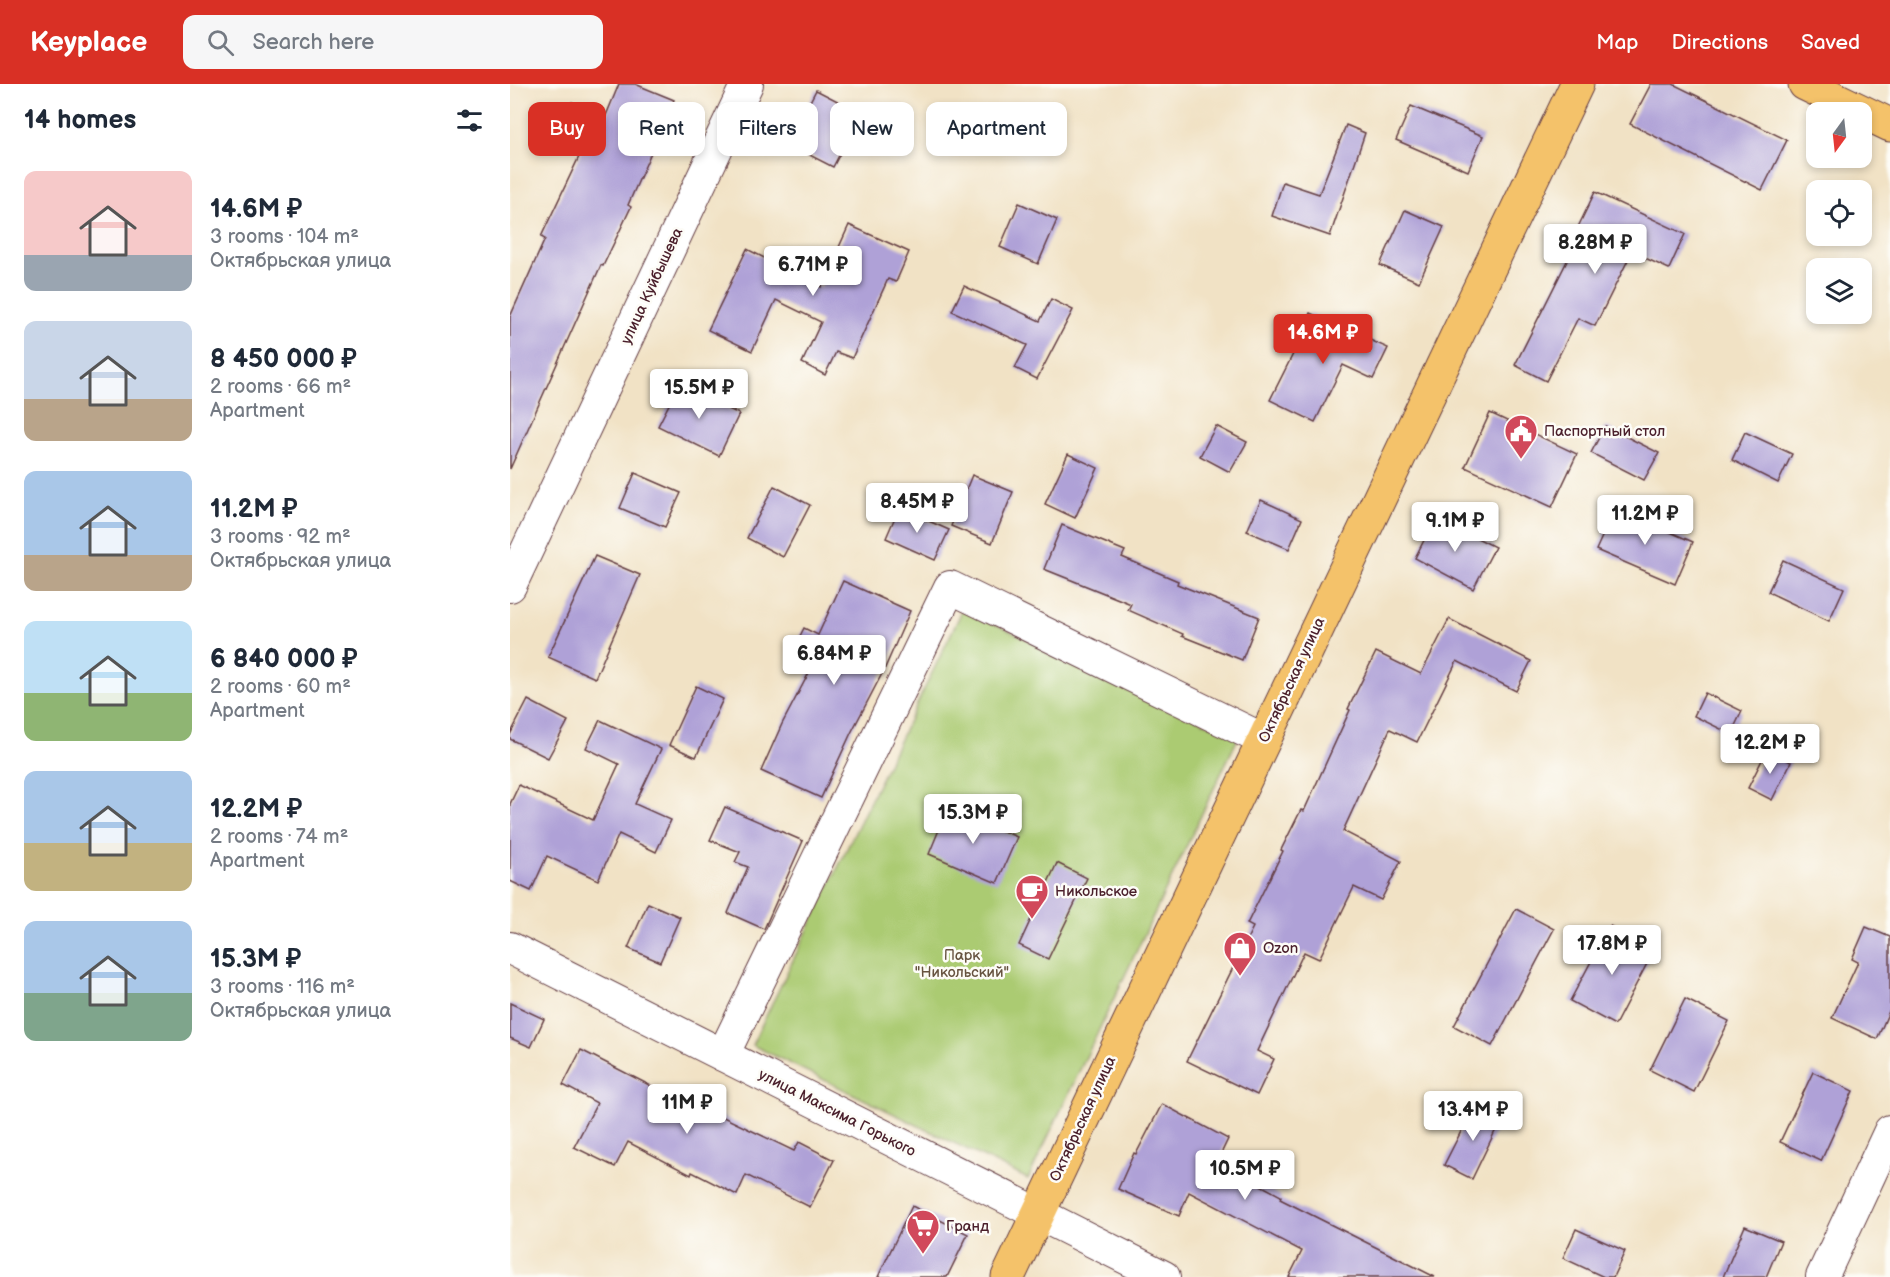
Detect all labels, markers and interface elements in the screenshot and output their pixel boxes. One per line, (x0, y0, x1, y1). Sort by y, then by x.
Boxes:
search box (183, 15, 603, 69)
text: Keyplace (30, 26, 147, 59)
icon: search (204, 26, 237, 59)
text: Search here (252, 29, 374, 56)
text: Map (1596, 30, 1639, 55)
text: Directions (1672, 30, 1768, 55)
text: Saved (1801, 30, 1860, 55)
chip: Buy (528, 102, 606, 156)
chip: Rent (618, 102, 705, 156)
chip: Filters (717, 102, 818, 156)
chip: New (830, 102, 914, 156)
chip: Apartment (926, 102, 1067, 156)
north arrow (1806, 102, 1872, 168)
map controls (1806, 102, 1872, 324)
icon: filters (453, 104, 486, 137)
text: 14 homes (24, 105, 136, 136)
button: locate (1806, 180, 1872, 246)
text: 14.6M ₽ (210, 194, 302, 225)
icon: home (72, 195, 144, 267)
pin: 8.28M ₽ (1540, 224, 1650, 275)
text: 3 rooms · 104 m² (210, 225, 359, 249)
street label: улица Куйбышева (617, 225, 687, 347)
text: 8.28M ₽ (1558, 231, 1632, 255)
pin: 6.71M ₽ (758, 246, 868, 297)
text: Октябрьская улица (210, 249, 391, 273)
text: 6.71M ₽ (778, 253, 848, 277)
button: layers (1806, 258, 1872, 324)
pin: 14.6M ₽ (1268, 314, 1378, 365)
text: 14.6M ₽ (1288, 321, 1359, 345)
text: 8 450 000 ₽ (210, 344, 357, 375)
icon: home (72, 345, 144, 417)
pin: 15.5M ₽ (644, 369, 754, 420)
text: 2 rooms · 66 m² (210, 375, 351, 399)
text: 15.5M ₽ (664, 376, 734, 400)
text: Apartment (210, 399, 305, 423)
public building icon: Паспортный стол (1503, 413, 1539, 460)
place label: Паспортный стол (1544, 422, 1665, 441)
pin: 8.45M ₽ (862, 483, 972, 534)
text: 8.45M ₽ (880, 490, 954, 514)
text: 11.2M ₽ (210, 494, 298, 525)
icon: home (72, 495, 144, 567)
pin: 11.2M ₽ (1590, 495, 1700, 546)
pin: 9.1M ₽ (1406, 502, 1504, 553)
text: 11.2M ₽ (1611, 502, 1679, 526)
text: 9.1M ₽ (1426, 509, 1484, 533)
text: 3 rooms · 92 m² (210, 525, 351, 549)
text: Октябрьская улица (210, 549, 391, 573)
street label: Октябрьская улица (1255, 614, 1329, 746)
pin: 6.84M ₽ (779, 635, 889, 686)
text: 6.84M ₽ (797, 642, 871, 666)
text: 6 840 000 ₽ (210, 644, 358, 675)
icon: home (72, 645, 144, 717)
text: 2 rooms · 60 m² (210, 675, 351, 699)
text: Apartment (210, 699, 305, 723)
pin: 12.2M ₽ (1715, 724, 1825, 775)
text: 12.2M ₽ (1734, 731, 1806, 755)
text: 12.2M ₽ (210, 794, 302, 825)
pin: 15.3M ₽ (918, 794, 1028, 845)
icon: home (72, 795, 144, 867)
text: 15.3M ₽ (938, 801, 1008, 825)
text: 2 rooms · 74 m² (210, 825, 348, 849)
text: Apartment (210, 849, 305, 873)
cafe icon: Никольское (1014, 873, 1050, 920)
place label: Никольское (1055, 882, 1137, 901)
pin: 17.8M ₽ (1557, 925, 1667, 976)
shop icon: Ozon (1222, 930, 1258, 977)
text: 17.8M ₽ (1577, 932, 1647, 956)
place label: Ozon (1263, 939, 1298, 958)
text: 15.3M ₽ (210, 944, 301, 975)
icon: home (72, 945, 144, 1017)
park label: Парк "Никольский" (915, 946, 1009, 982)
text: 3 rooms · 116 m² (210, 975, 355, 999)
text: Октябрьская улица (210, 999, 391, 1023)
street label: Октябрьская улица (1046, 1053, 1120, 1185)
street label: улица Максима Горького (755, 1065, 919, 1161)
pin: 11M ₽ (645, 1084, 729, 1135)
text: 11M ₽ (661, 1091, 713, 1115)
pin: 13.4M ₽ (1418, 1091, 1528, 1142)
text: 13.4M ₽ (1438, 1098, 1508, 1122)
pin: 10.5M ₽ (1190, 1150, 1300, 1201)
text: 10.5M ₽ (1209, 1157, 1281, 1181)
supermarket icon: Гранд (905, 1208, 941, 1255)
place label: Гранд (946, 1217, 989, 1236)

